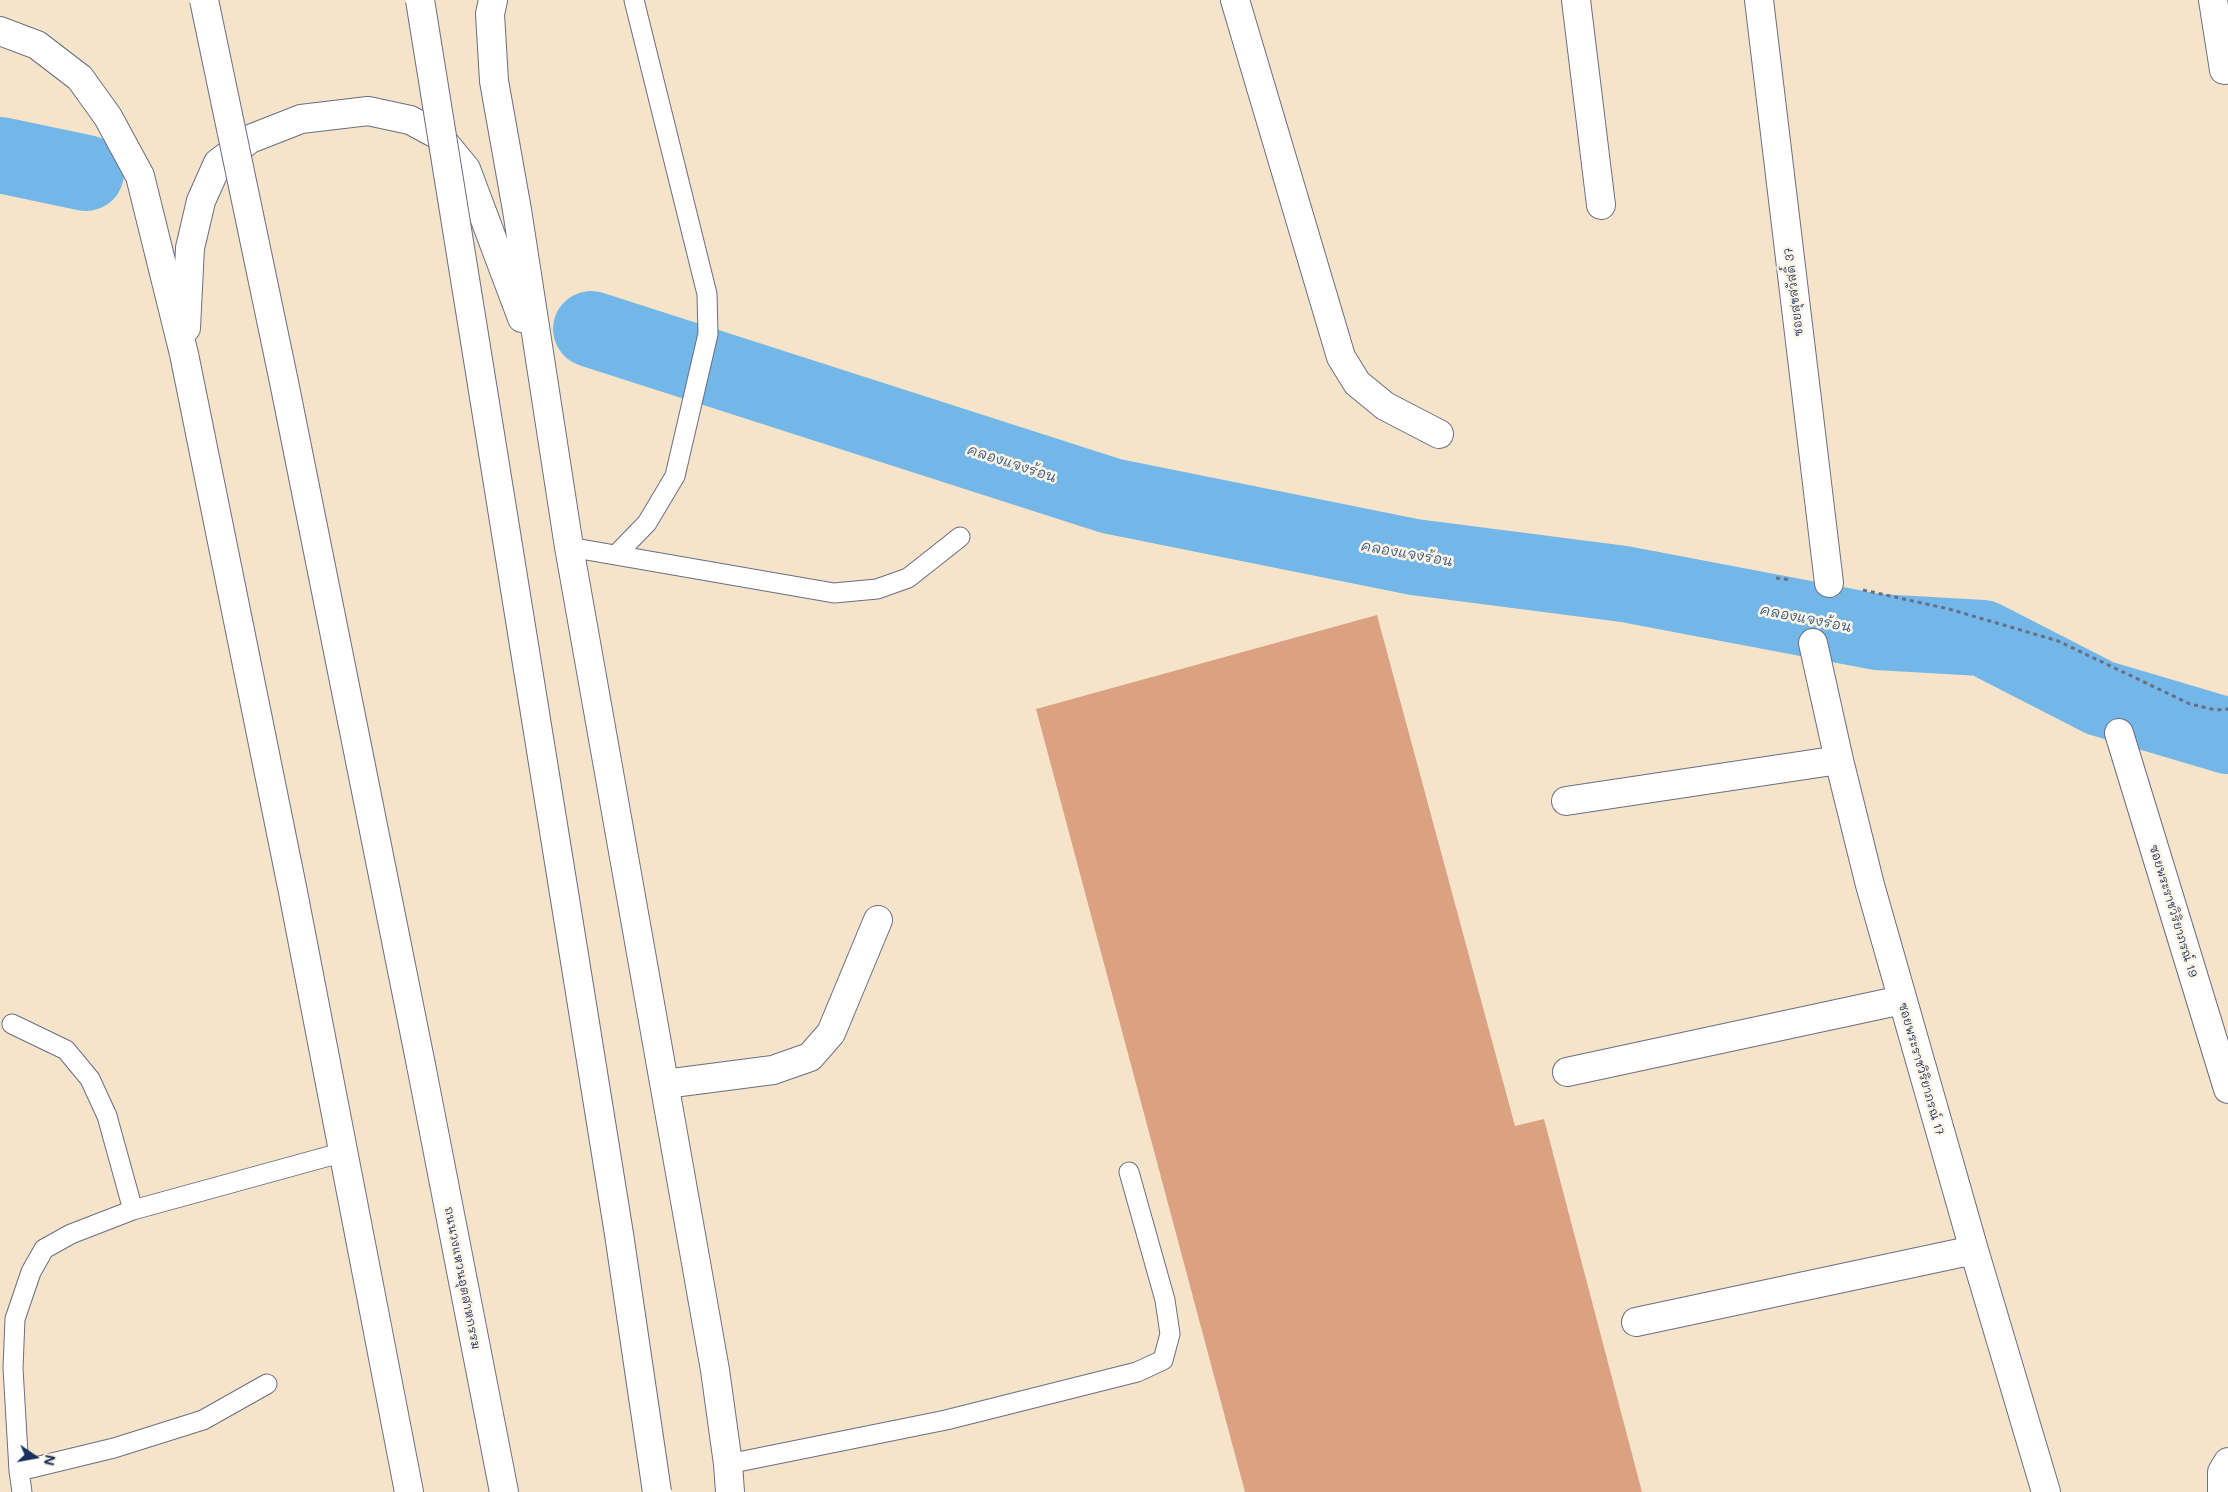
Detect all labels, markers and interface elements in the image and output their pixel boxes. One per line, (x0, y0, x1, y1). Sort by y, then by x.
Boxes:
street label: ซอยสุขสวัสดิ์ 37 (1781, 247, 1807, 337)
water label: คลองแจงร้อน (965, 442, 1059, 486)
water label: คลองแจงร้อน (1360, 538, 1454, 570)
water label: คลองแจงร้อน (1759, 602, 1853, 636)
street label: ซอยพระราชวิริยาภรณ์ 19 (2146, 843, 2200, 979)
street label: ซอยพระราชวิริยาภรณ์ 17 (1895, 1001, 1947, 1137)
street label: ถนนวงแหวนอุตสาหกรรม (441, 1205, 483, 1351)
north arrow (10, 1432, 60, 1482)
text: N (40, 1453, 61, 1467)

